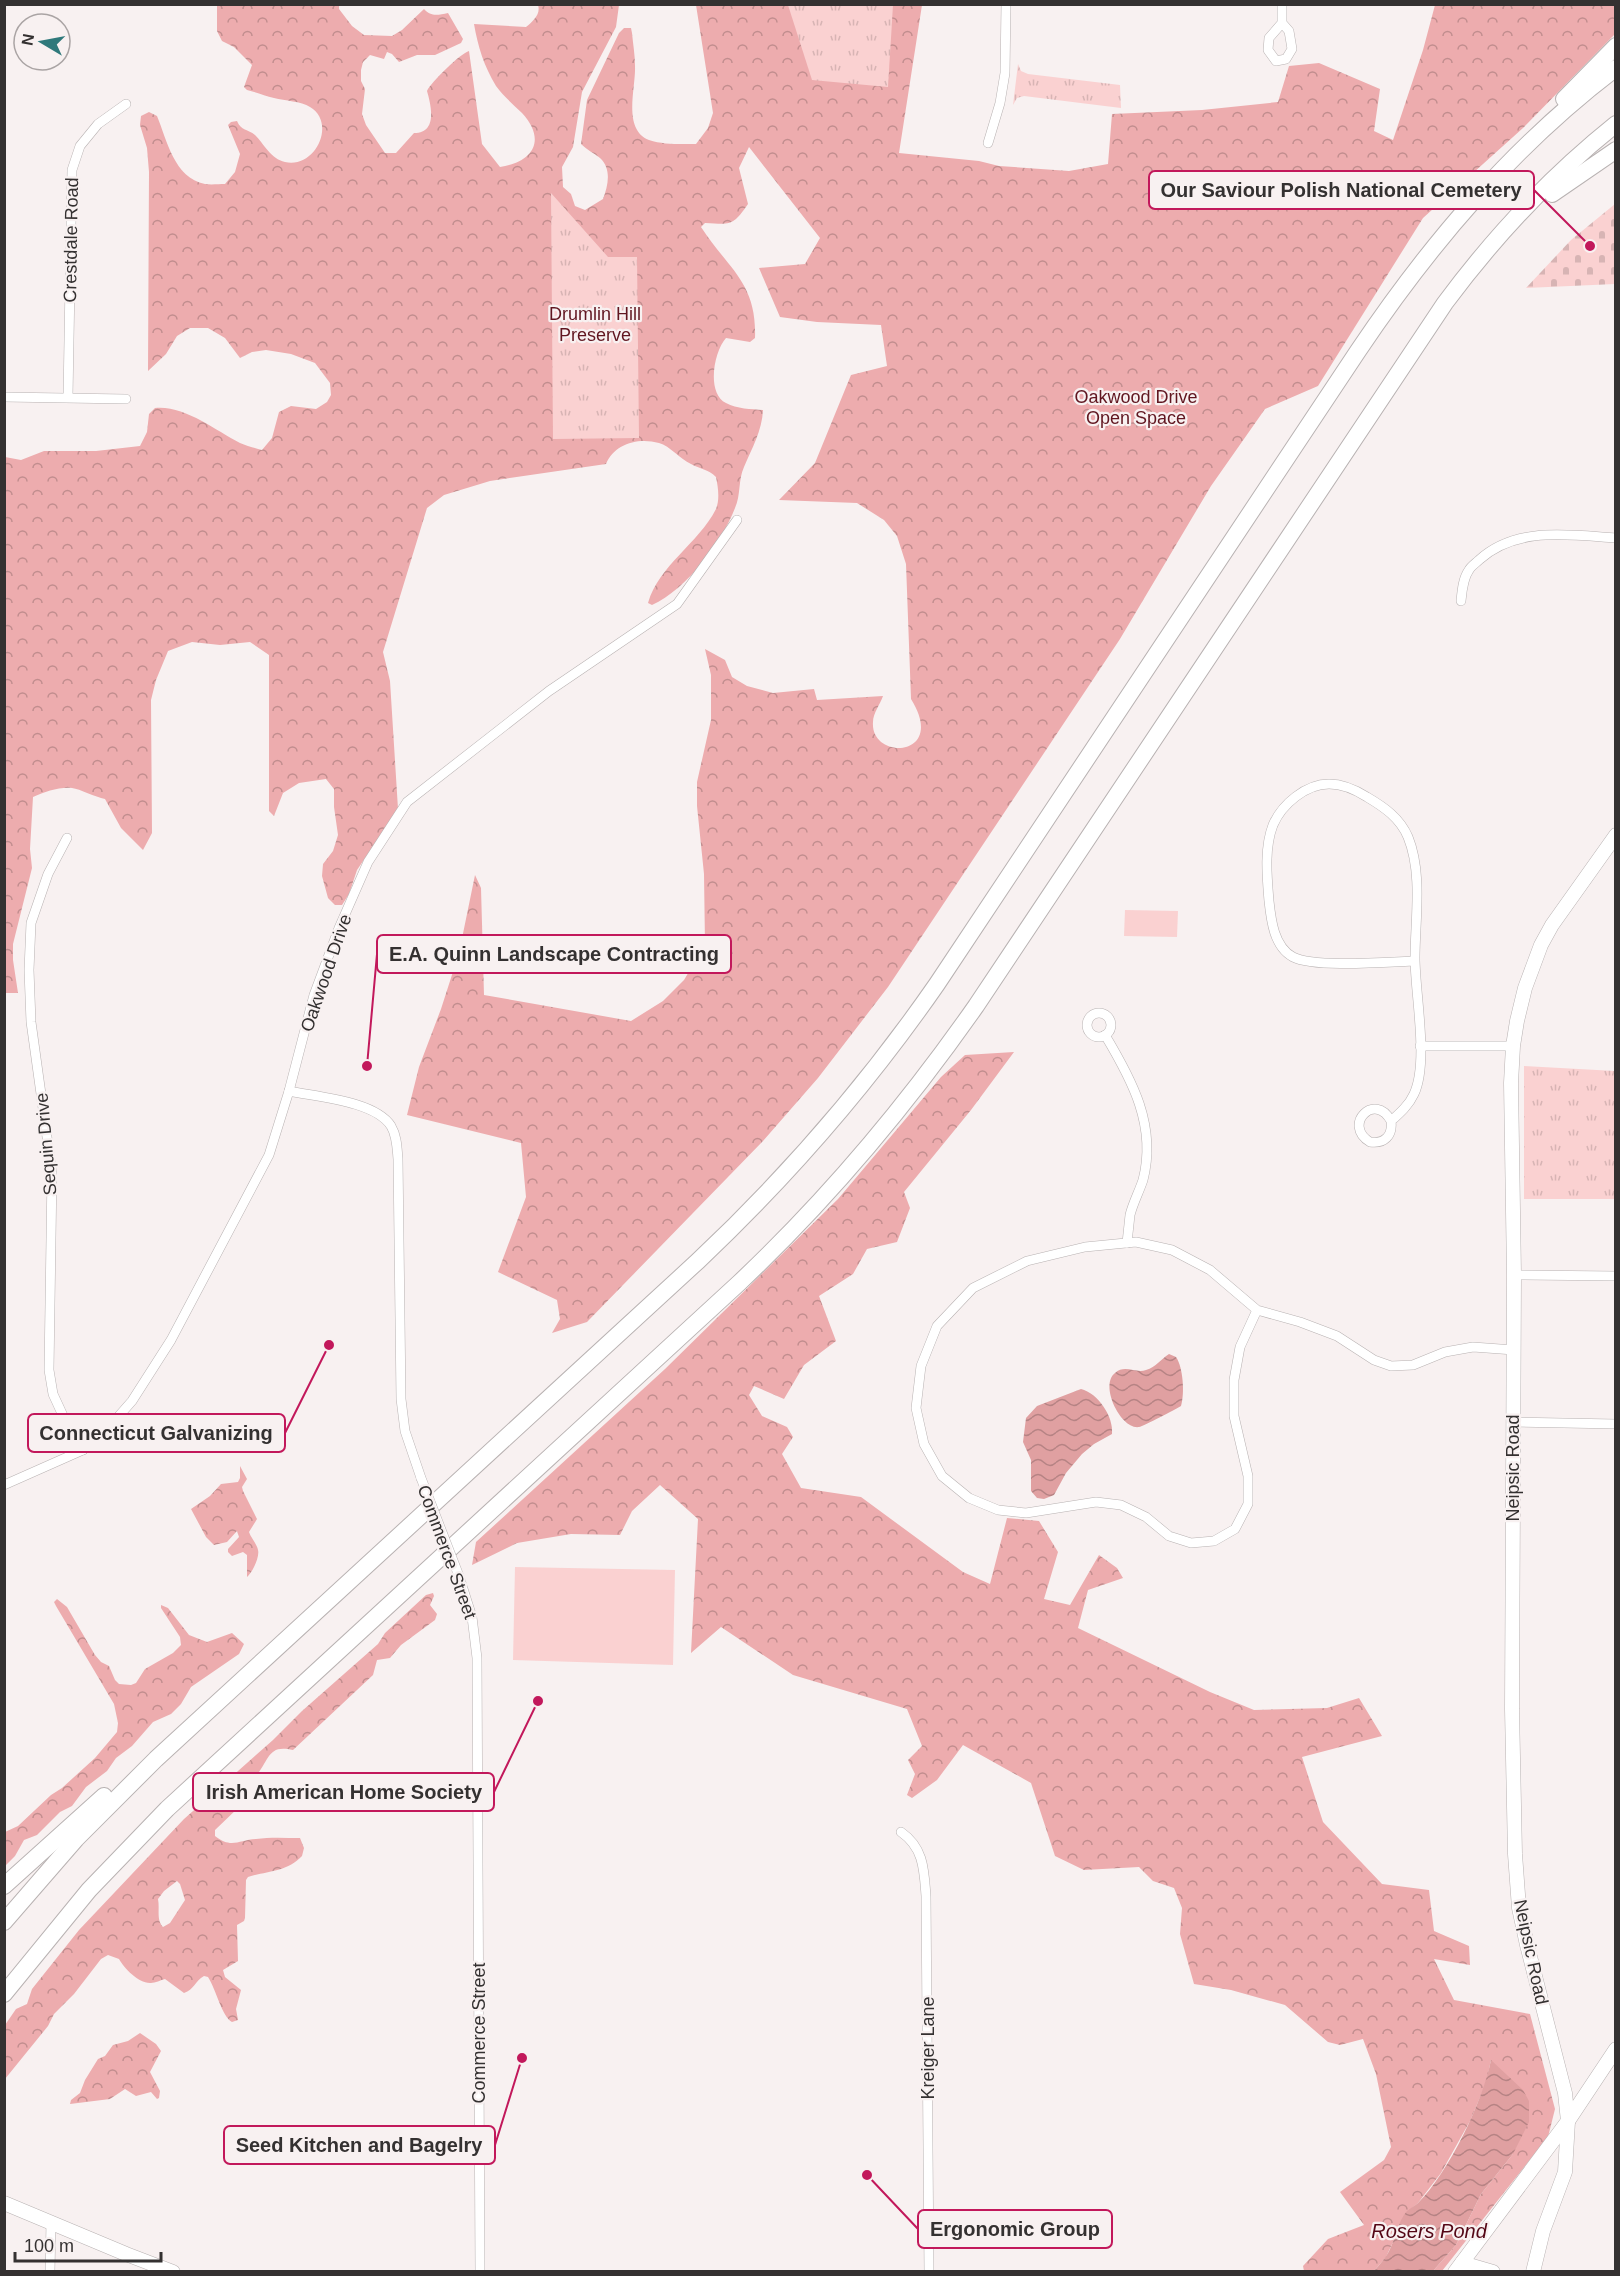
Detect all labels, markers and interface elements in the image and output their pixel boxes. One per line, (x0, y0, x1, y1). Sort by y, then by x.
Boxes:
north arrow (12, 12, 72, 72)
text: N (18, 32, 37, 47)
callout: Our Saviour Polish National Cemetery (1149, 171, 1534, 209)
street label: Crestdale Road (60, 177, 82, 303)
text: Our Saviour Polish National Cemetery (1160, 179, 1522, 201)
park label: Drumlin Hill Preserve (549, 304, 641, 345)
park label: Oakwood Drive Open Space (1074, 387, 1198, 428)
street label: Oakwood Drive (297, 912, 355, 1034)
callout: E.A. Quinn Landscape Contracting (377, 935, 731, 973)
text: E.A. Quinn Landscape Contracting (389, 943, 719, 965)
street label: Sequin Drive (32, 1092, 60, 1196)
callout: Connecticut Galvanizing (28, 1414, 285, 1452)
street label: Neipsic Road (1503, 1414, 1523, 1522)
text: Connecticut Galvanizing (39, 1422, 273, 1444)
street label: Commerce Street (413, 1482, 481, 1622)
callout: Irish American Home Society (193, 1773, 494, 1811)
text: Irish American Home Society (206, 1781, 483, 1803)
street label: Neipsic Road (1510, 1898, 1552, 2006)
street label: Commerce Street (469, 1962, 489, 2104)
street label: Kreiger Lane (918, 1996, 938, 2100)
callout: Seed Kitchen and Bagelry (224, 2126, 495, 2164)
text: Seed Kitchen and Bagelry (236, 2134, 483, 2156)
callout: Ergonomic Group (918, 2210, 1112, 2248)
text: Ergonomic Group (930, 2218, 1100, 2240)
water label: Rosers Pond (1371, 2220, 1488, 2242)
scale bar (15, 2225, 160, 2263)
text: 100 m (24, 2236, 74, 2256)

